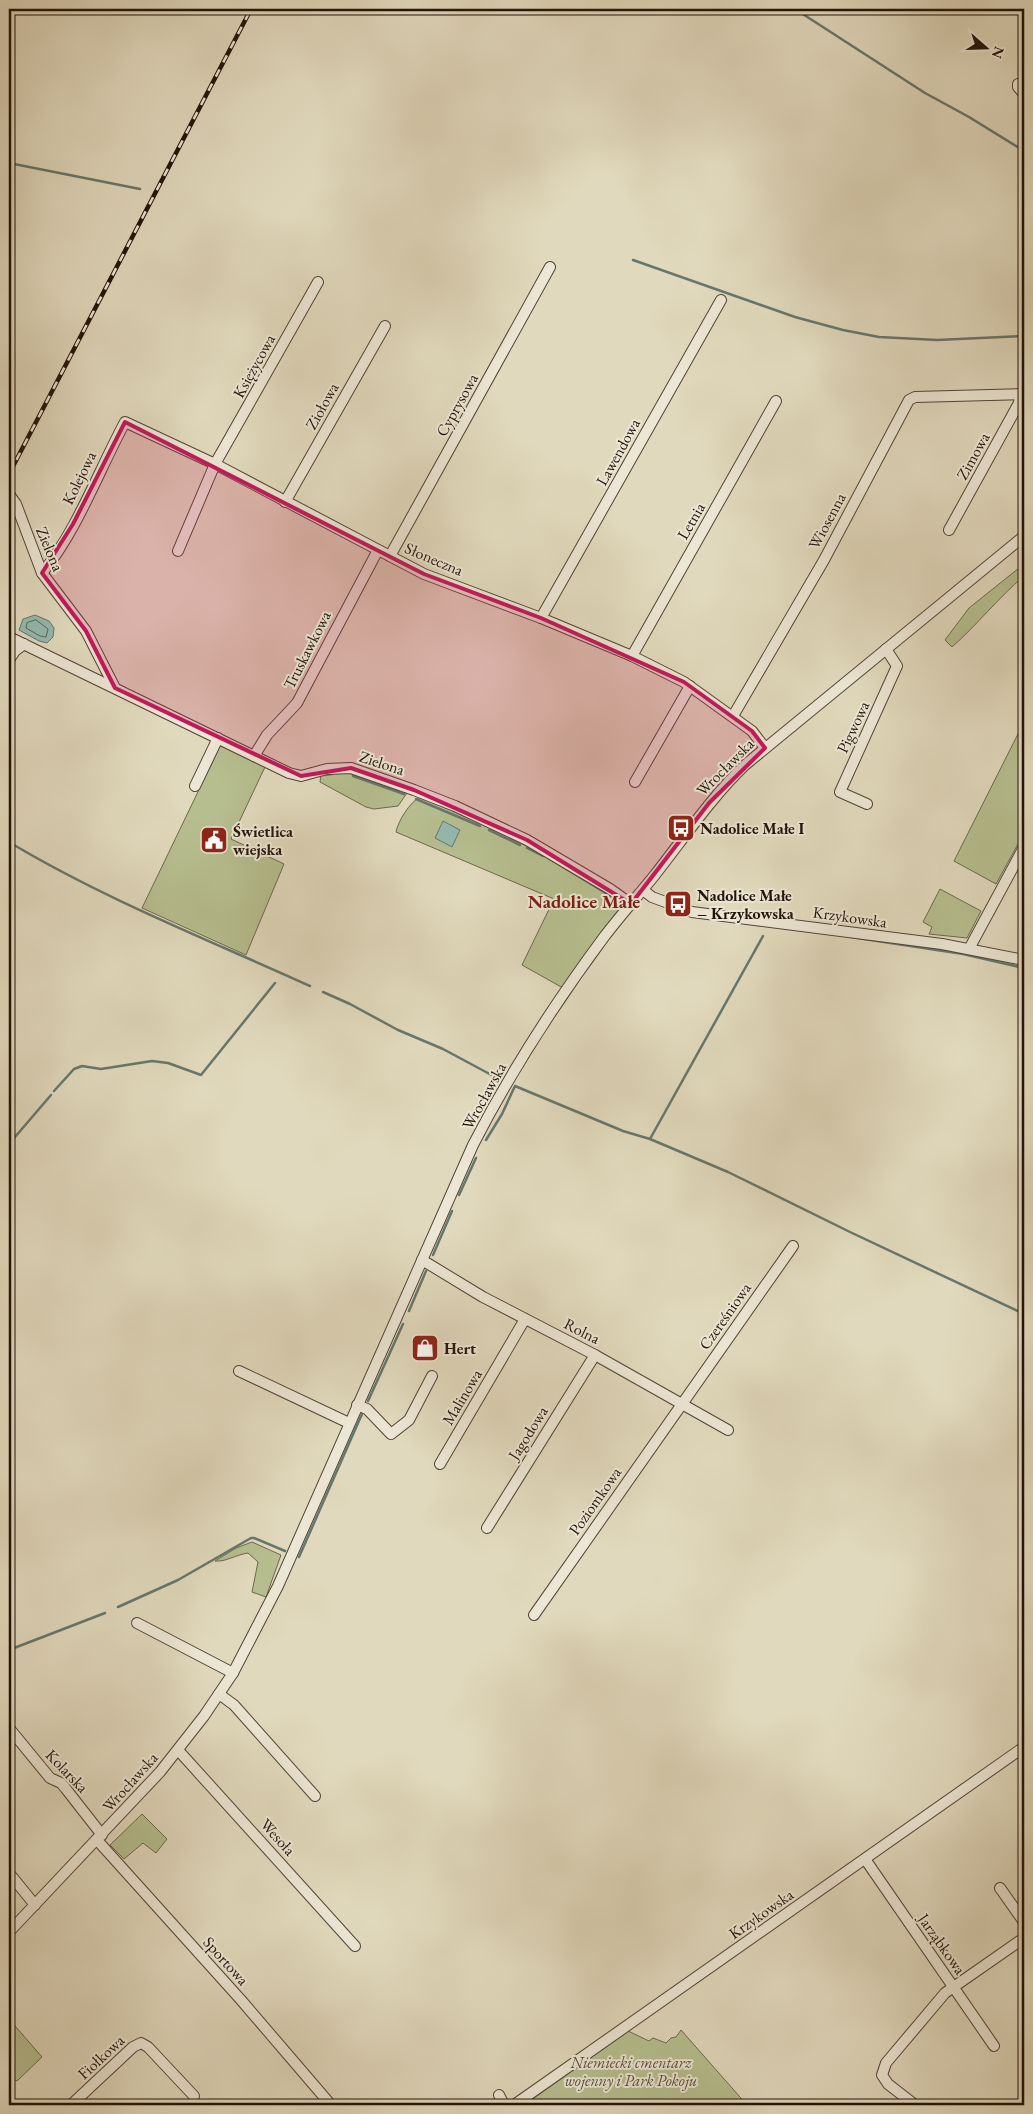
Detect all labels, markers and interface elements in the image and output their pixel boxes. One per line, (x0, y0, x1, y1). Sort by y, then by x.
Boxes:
north arrow (960, 22, 1010, 72)
text: N (988, 44, 1009, 61)
street label: Księżycowa (228, 330, 280, 402)
street label: Cyprysowa (431, 369, 483, 440)
street label: Ziołowa (301, 378, 344, 433)
street label: Lawendowa (591, 414, 645, 489)
street label: Zimowa (951, 428, 995, 483)
street label: Kolejowa (57, 447, 101, 508)
street label: Wiosenna (803, 489, 851, 553)
street label: Letnia (672, 498, 710, 543)
street label: Zielona (31, 524, 69, 575)
street label: Słoneczna (402, 537, 467, 581)
street label: Truskawkowa (278, 607, 336, 693)
street label: Pigwowa (832, 697, 874, 756)
street label: Wrocławska (692, 733, 759, 800)
street label: Zielona (357, 746, 408, 780)
bus stop icon: Nadolice Małe I (666, 813, 696, 843)
place label: Nadolice Małe I (700, 818, 805, 839)
place label: Świetlica wiejska (233, 821, 294, 860)
public building icon: Świetlica wiejska (199, 825, 229, 855)
place label: Nadolice Małe – Krzykowska (697, 885, 795, 924)
district label: Nadolice Małe (528, 889, 640, 914)
bus stop icon: Nadolice Małe – Krzykowska (663, 889, 693, 919)
street label: Krzykowska (812, 901, 889, 933)
street label: Wrocławska (457, 1058, 511, 1133)
street label: Czereśniowa (694, 1278, 756, 1354)
street label: Rolna (560, 1313, 604, 1349)
shop icon: Hert (410, 1333, 440, 1363)
place label: Hert (444, 1338, 476, 1359)
street label: Malinowa (437, 1365, 487, 1429)
street label: Jagodowa (502, 1402, 553, 1466)
street label: Poziomkowa (564, 1462, 626, 1539)
street label: Kolarska (41, 1745, 93, 1798)
street label: Wrocławska (98, 1747, 163, 1816)
street label: Wesoła (256, 1814, 301, 1860)
street label: Krzykowska (724, 1884, 798, 1944)
street label: Jarząbkowa (912, 1908, 971, 1979)
street label: Sportowa (199, 1932, 254, 1990)
street label: Fiołkowa (73, 2030, 129, 2084)
park label: Niemiecki cmentarz wojenny i Park Pokoju (565, 2052, 697, 2091)

